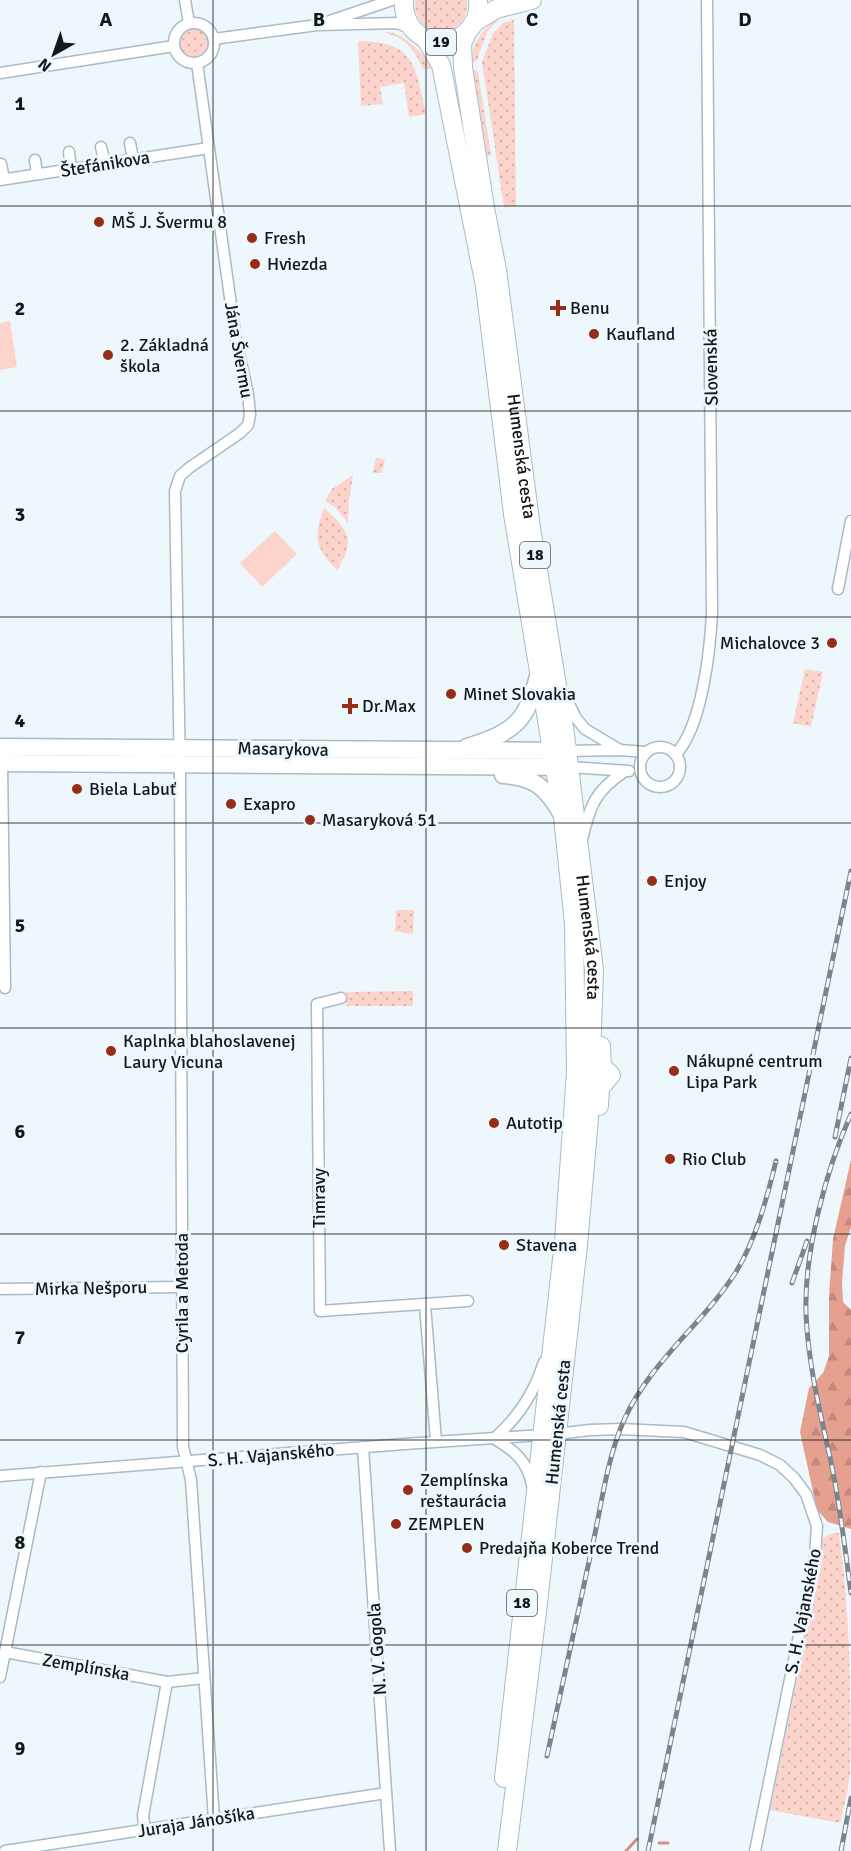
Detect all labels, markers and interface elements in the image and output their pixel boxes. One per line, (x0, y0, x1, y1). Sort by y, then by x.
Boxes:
text: A (100, 7, 113, 32)
text: B (313, 7, 325, 32)
text: C (526, 7, 538, 32)
text: D (738, 7, 752, 32)
north arrow (24, 24, 84, 84)
road number: 19 (426, 29, 456, 55)
text: N (34, 53, 56, 76)
text: 1 (15, 91, 26, 116)
street label: Štefánikova (59, 146, 151, 182)
place label: MŠ J. Švermu 8 (111, 211, 227, 233)
marker: MŠ J. Švermu 8 (92, 215, 106, 229)
place label: Fresh (264, 227, 306, 249)
marker: Fresh (245, 231, 259, 245)
place label: Hviezda (267, 253, 328, 275)
marker: Hviezda (248, 257, 262, 271)
text: 2 (15, 296, 25, 321)
place label: Benu (570, 297, 610, 319)
street label: Jána Švermu (220, 300, 258, 400)
marker: Benu (551, 301, 565, 315)
place label: Kaufland (606, 323, 675, 345)
marker: Kaufland (587, 327, 601, 341)
street label: Slovenská (699, 328, 723, 406)
place label: 2. Základná škola (120, 334, 209, 377)
marker: 2. Základná škola (101, 348, 115, 362)
street label: Humenská cesta (502, 392, 541, 520)
text: 3 (15, 502, 25, 527)
road number: 18 (520, 542, 550, 568)
place label: Michalovce 3 (720, 632, 820, 654)
marker: Michalovce 3 (825, 636, 839, 650)
place label: Minet Slovakia (463, 683, 576, 705)
marker: Minet Slovakia (444, 687, 458, 701)
place label: Dr.Max (362, 695, 416, 717)
marker: Dr.Max (343, 699, 357, 713)
text: 4 (15, 708, 26, 733)
street label: Masarykova (237, 737, 329, 761)
place label: Biela Labuť (89, 778, 177, 800)
marker: Biela Labuť (70, 782, 84, 796)
place label: Exapro (243, 793, 296, 815)
marker: Exapro (224, 797, 238, 811)
place label: Masaryková 51 (322, 809, 437, 831)
marker: Masaryková 51 (303, 813, 317, 827)
place label: Enjoy (664, 870, 707, 892)
street label: Humenská cesta (571, 873, 605, 1000)
marker: Enjoy (645, 874, 659, 888)
text: 5 (15, 913, 25, 938)
place label: Kaplnka blahoslavenej Laury Vicuna (123, 1030, 296, 1073)
marker: Kaplnka blahoslavenej Laury Vicuna (104, 1044, 118, 1058)
place label: Nákupné centrum Lipa Park (686, 1050, 823, 1093)
marker: Nákupné centrum Lipa Park (667, 1064, 681, 1078)
place label: Autotip (506, 1112, 563, 1134)
marker: Autotip (487, 1116, 501, 1130)
text: 6 (15, 1119, 26, 1144)
place label: Rio Club (682, 1148, 746, 1170)
marker: Rio Club (663, 1152, 677, 1166)
street label: Timravy (308, 1167, 330, 1228)
street label: Cyrila a Metoda (171, 1233, 193, 1353)
place label: Stavena (516, 1234, 577, 1256)
marker: Stavena (497, 1238, 511, 1252)
street label: Mirka Nešporu (34, 1276, 148, 1300)
text: 7 (15, 1325, 26, 1350)
street label: Humenská cesta (540, 1358, 576, 1486)
street label: S. H. Vajanského (207, 1439, 335, 1471)
place label: Zemplínska reštaurácia (420, 1469, 508, 1512)
marker: Zemplínska reštaurácia (401, 1483, 415, 1497)
place label: ZEMPLEN (408, 1513, 485, 1535)
marker: ZEMPLEN (389, 1517, 403, 1531)
text: 8 (15, 1530, 26, 1555)
place label: Predajňa Koberce Trend (479, 1537, 659, 1559)
marker: Predajňa Koberce Trend (460, 1541, 474, 1555)
street label: S. H. Vajanského (780, 1547, 826, 1675)
road number: 18 (507, 1590, 537, 1616)
street label: N. V. Gogoľa (363, 1602, 391, 1696)
street label: Zemplínska (41, 1648, 131, 1686)
text: 9 (15, 1736, 26, 1761)
street label: Juraja Jánošíka (136, 1802, 256, 1842)

